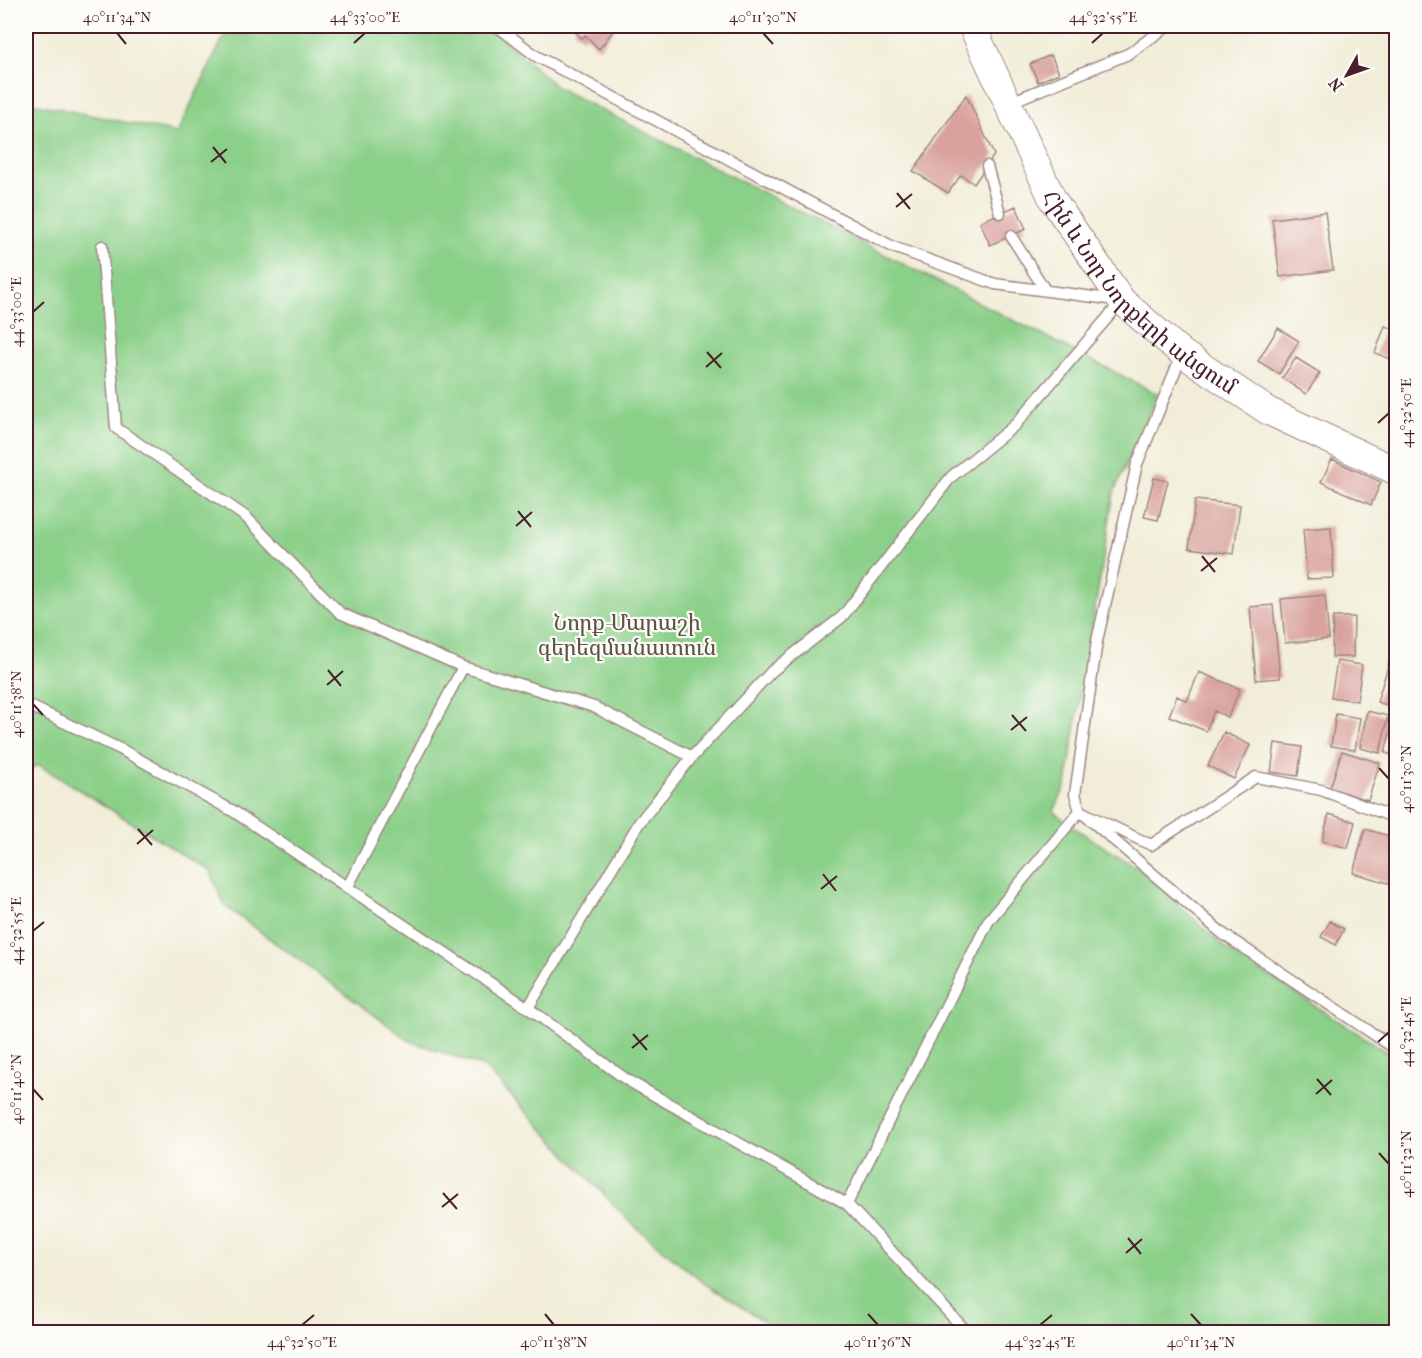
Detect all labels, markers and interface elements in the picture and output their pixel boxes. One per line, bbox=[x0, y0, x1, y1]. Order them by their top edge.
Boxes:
text: 40°11'34"N bbox=[83, 8, 152, 26]
text: 44°33'00"E bbox=[330, 8, 400, 26]
text: 40°11'30"N bbox=[729, 8, 798, 26]
text: 44°32'55"E bbox=[1069, 8, 1137, 26]
north arrow bbox=[1317, 45, 1377, 105]
text: N bbox=[1324, 73, 1347, 95]
street label: Հին և Նոր Նորքերի անցում bbox=[1037, 187, 1242, 401]
text: 44°33'00"E bbox=[7, 277, 25, 347]
text: 44°32'50"E bbox=[1397, 378, 1415, 448]
park label: Նորք-Մարաշի գերեզմանատուն bbox=[538, 610, 716, 661]
text: 40°11'38"N bbox=[7, 670, 25, 738]
text: 40°11'30"N bbox=[1397, 744, 1415, 813]
text: 44°32'55"E bbox=[7, 897, 25, 965]
text: 44°32'45"E bbox=[1397, 997, 1415, 1067]
text: 40°11'40"N bbox=[7, 1053, 25, 1124]
text: 40°11'32"N bbox=[1397, 1130, 1415, 1198]
text: 44°32'50"E bbox=[267, 1333, 337, 1351]
text: 40°11'38"N bbox=[520, 1333, 588, 1351]
text: 40°11'36"N bbox=[844, 1333, 913, 1351]
text: 44°32'45"E bbox=[1005, 1333, 1075, 1351]
text: 40°11'34"N bbox=[1167, 1333, 1236, 1351]

